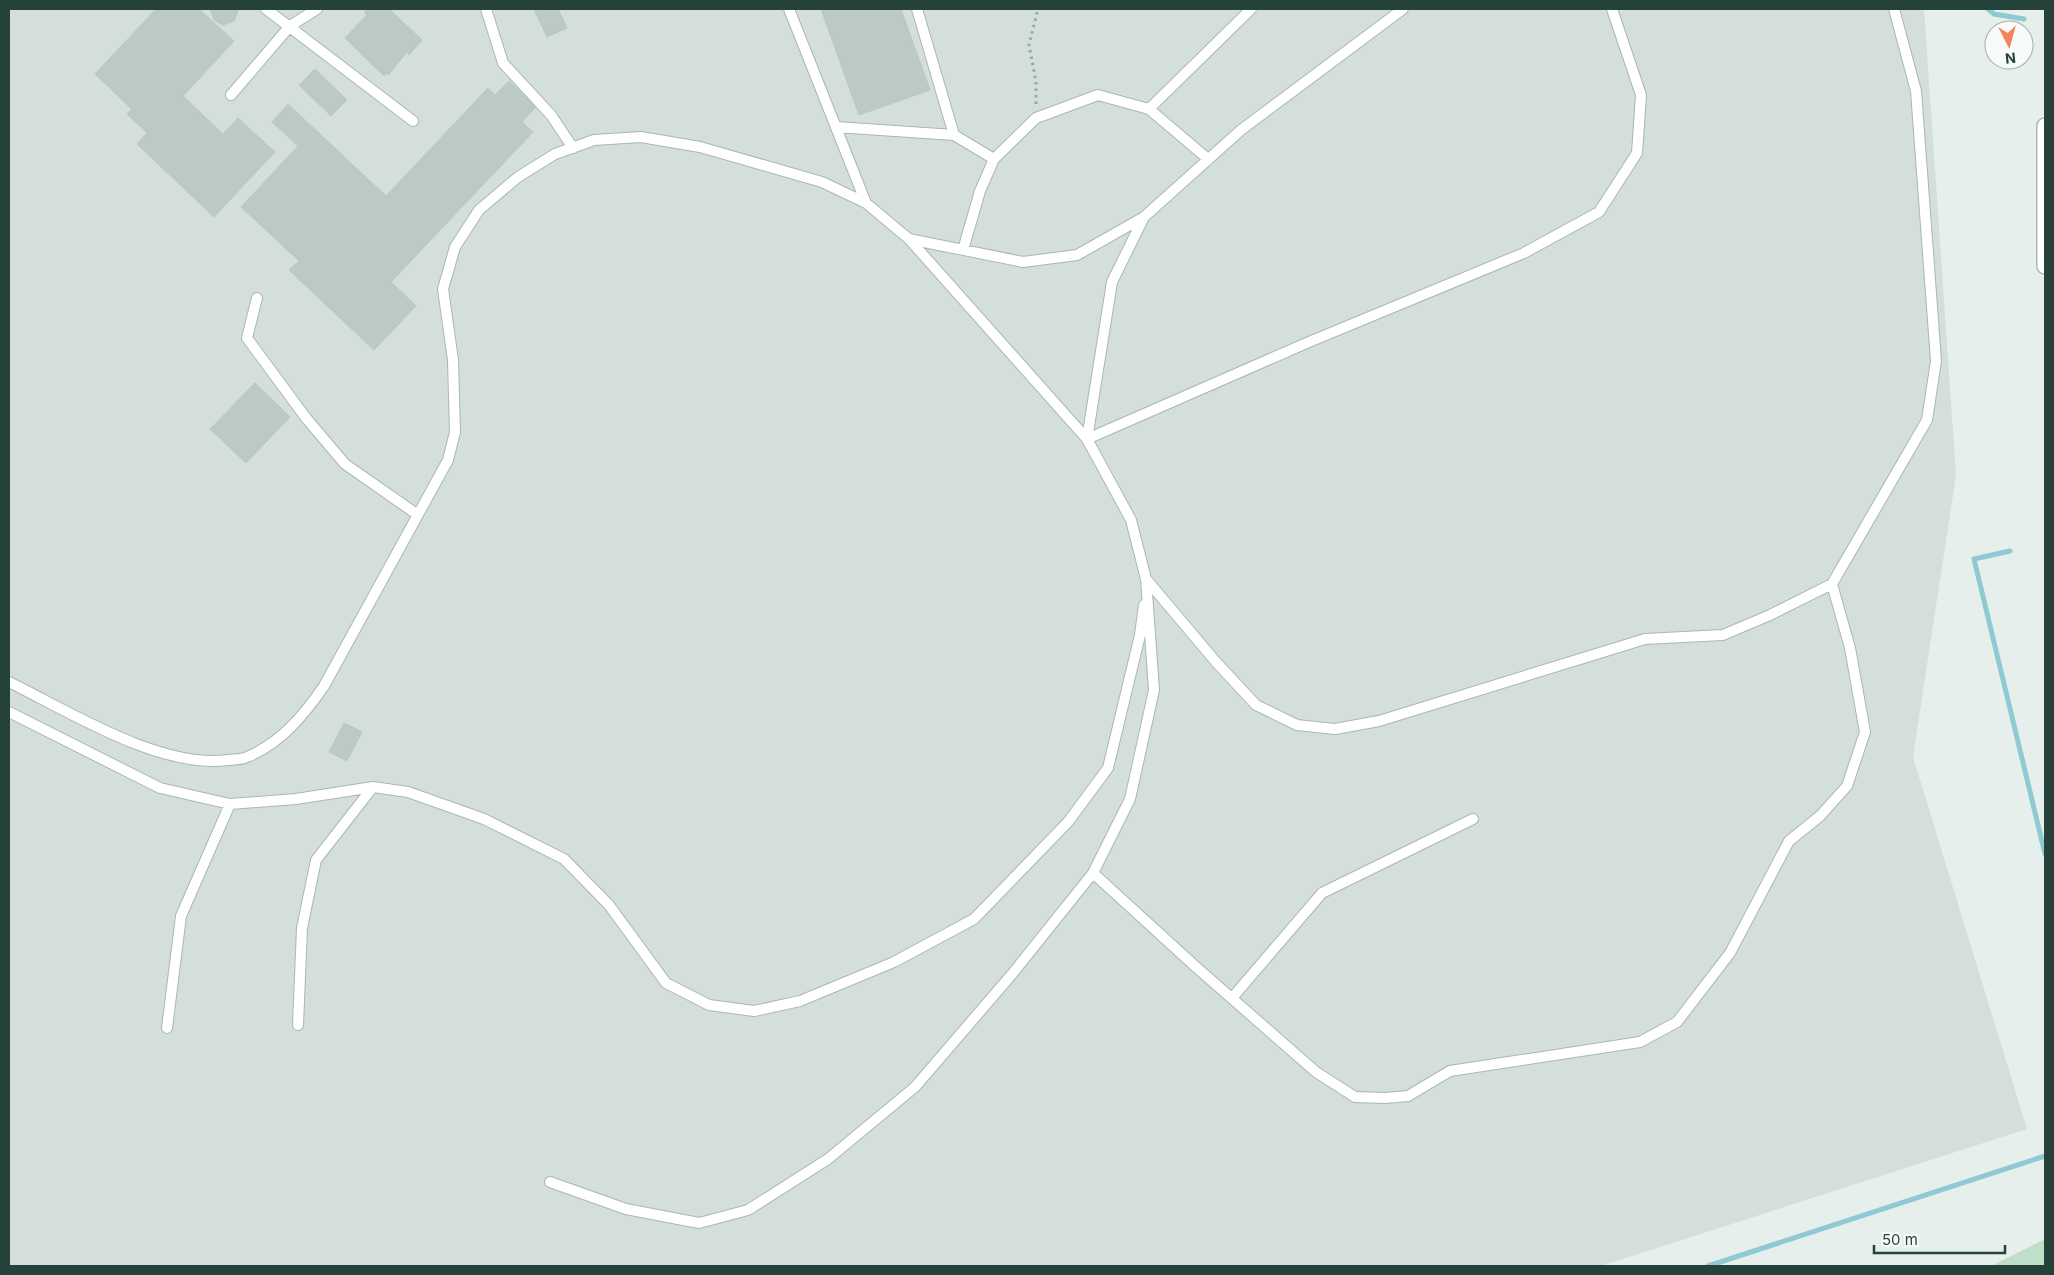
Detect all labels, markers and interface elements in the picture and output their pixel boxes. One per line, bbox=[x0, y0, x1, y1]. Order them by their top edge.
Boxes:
north arrow bbox=[1984, 20, 2034, 70]
text: N bbox=[2004, 49, 2017, 67]
scale bar bbox=[1874, 1222, 2005, 1254]
text: 50 m bbox=[1882, 1230, 1918, 1249]

